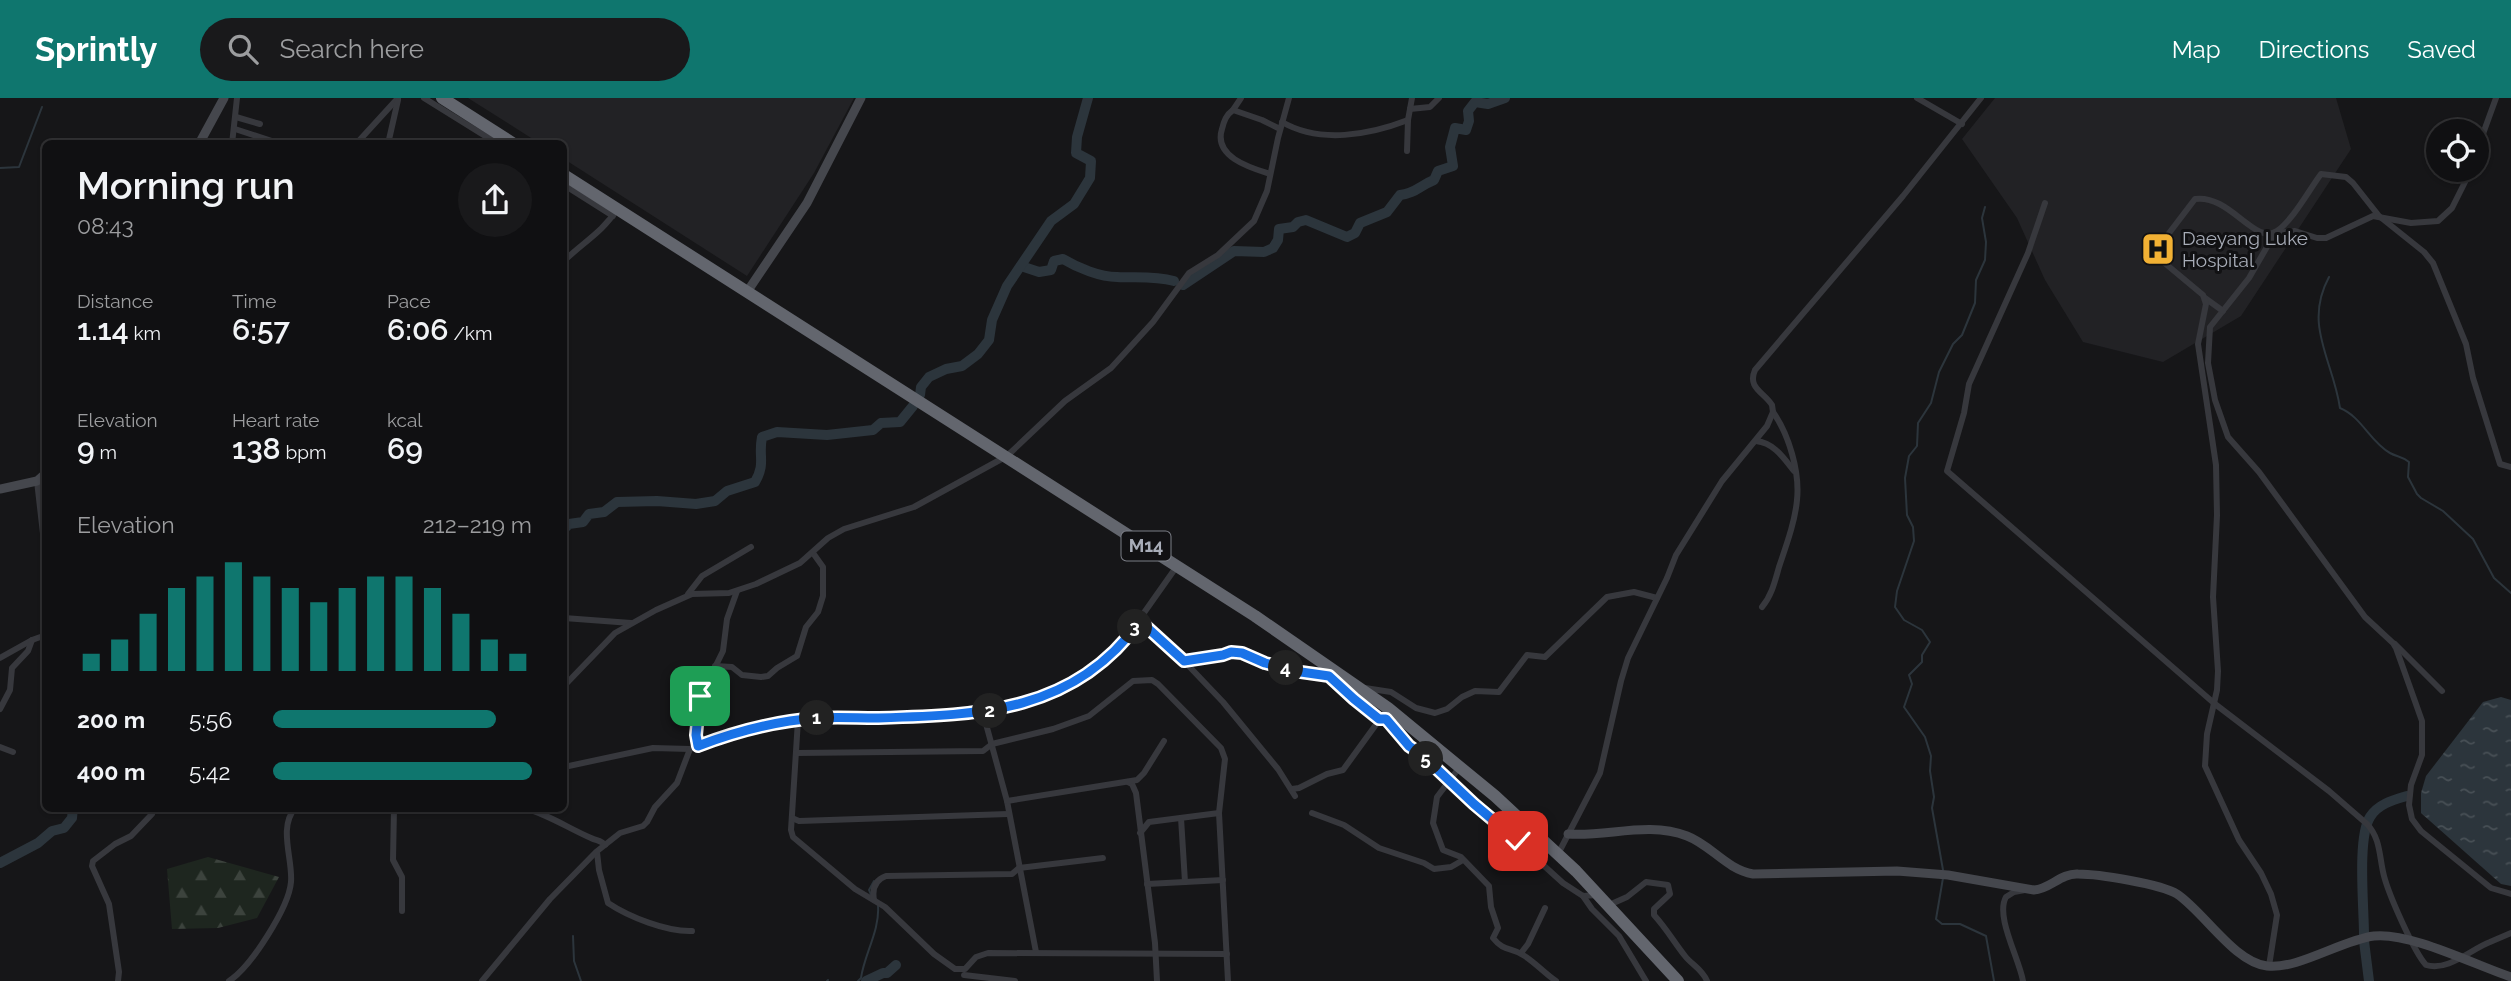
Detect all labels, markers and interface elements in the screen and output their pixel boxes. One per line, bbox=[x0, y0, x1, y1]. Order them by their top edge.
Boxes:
search box bbox=[200, 18, 690, 81]
text: Sprintly bbox=[35, 30, 158, 69]
icon: search bbox=[224, 30, 262, 68]
text: Search here bbox=[280, 34, 424, 64]
text: Map bbox=[2172, 35, 2221, 64]
text: Directions bbox=[2259, 35, 2369, 64]
text: Saved bbox=[2407, 35, 2476, 64]
map controls bbox=[2426, 119, 2489, 182]
button: locate bbox=[2426, 119, 2489, 182]
text: Morning run bbox=[77, 163, 295, 208]
button: share bbox=[458, 163, 532, 237]
text: 08:43 bbox=[77, 212, 134, 239]
place label: Daeyang Luke Hospital bbox=[2182, 227, 2308, 271]
hospital icon: Daeyang Luke Hospital bbox=[2139, 230, 2177, 268]
text: Distance bbox=[77, 290, 153, 312]
text: Time bbox=[232, 290, 276, 312]
text: Pace bbox=[387, 290, 431, 312]
text: 1.14 bbox=[77, 312, 129, 347]
text: 6:57 bbox=[232, 312, 290, 347]
text: 6:06 bbox=[387, 312, 449, 347]
text: km bbox=[129, 322, 161, 344]
text: /km bbox=[449, 322, 492, 344]
text: Elevation bbox=[77, 409, 158, 431]
text: Heart rate bbox=[232, 409, 320, 431]
text: kcal bbox=[387, 409, 423, 431]
text: 9 bbox=[77, 431, 95, 466]
text: 138 bbox=[232, 431, 281, 466]
text: 69 bbox=[387, 431, 423, 466]
text: m bbox=[95, 441, 117, 463]
text: bpm bbox=[281, 441, 326, 463]
text: Elevation bbox=[77, 511, 175, 538]
text: 212–219 m bbox=[423, 511, 532, 538]
road number: M14 bbox=[1122, 532, 1170, 560]
pin: 3 bbox=[1118, 610, 1152, 644]
text: 3 bbox=[1129, 615, 1140, 637]
pin: 4 bbox=[1268, 650, 1304, 686]
text: 4 bbox=[1280, 656, 1291, 678]
pin bbox=[670, 666, 730, 726]
icon: arrive bbox=[681, 677, 719, 715]
pin: 2 bbox=[972, 694, 1007, 728]
text: 2 bbox=[984, 699, 995, 721]
pin: 1 bbox=[800, 700, 834, 736]
text: 200 m bbox=[77, 706, 145, 733]
text: 5:56 bbox=[189, 706, 232, 733]
text: 1 bbox=[812, 706, 821, 728]
pin: 5 bbox=[1408, 742, 1444, 776]
text: 5 bbox=[1420, 747, 1431, 769]
text: 400 m bbox=[77, 758, 145, 785]
text: 5:42 bbox=[189, 758, 230, 785]
pin bbox=[1488, 811, 1548, 871]
icon: check bbox=[1499, 822, 1537, 860]

